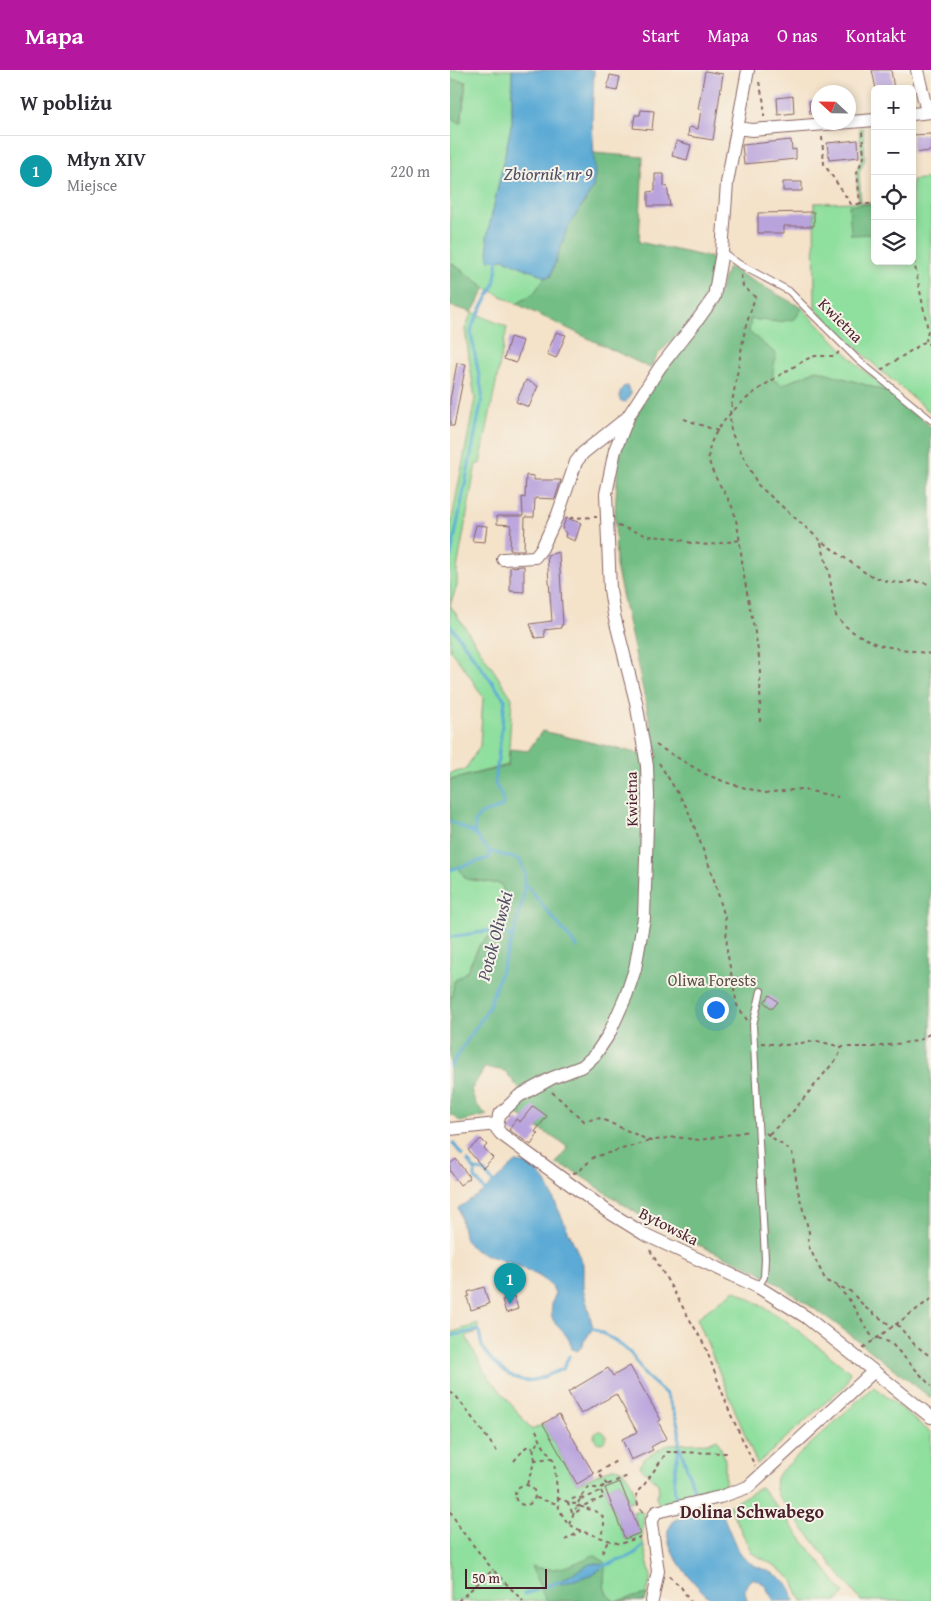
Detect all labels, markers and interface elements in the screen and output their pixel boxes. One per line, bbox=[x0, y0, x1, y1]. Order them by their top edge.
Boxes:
text: Mapa bbox=[25, 18, 84, 53]
text: Start bbox=[642, 22, 680, 49]
text: Mapa bbox=[708, 22, 749, 49]
text: O nas bbox=[777, 22, 818, 49]
text: Kontakt bbox=[846, 22, 906, 49]
north arrow bbox=[811, 85, 856, 130]
map controls bbox=[871, 85, 916, 265]
button: + bbox=[871, 85, 916, 130]
text: W pobliżu bbox=[20, 87, 112, 118]
button: − bbox=[871, 130, 916, 175]
text: Młyn XIV bbox=[67, 145, 146, 173]
text: 1 bbox=[32, 159, 40, 183]
text: 220 m bbox=[390, 159, 430, 183]
water label: Zbiornik nr 9 bbox=[503, 160, 593, 187]
text: Miejsce bbox=[67, 173, 117, 197]
button: locate bbox=[871, 175, 916, 220]
button: layers bbox=[871, 220, 916, 265]
street label: Kwietna bbox=[813, 292, 869, 348]
street label: Kwietna bbox=[619, 771, 643, 827]
water label: Potok Oliwski bbox=[469, 888, 520, 985]
park label: Oliwa Forests bbox=[668, 968, 756, 992]
your location bbox=[703, 997, 729, 1023]
street label: Bytowska bbox=[635, 1201, 703, 1251]
pin: 1 bbox=[494, 1263, 526, 1304]
district label: Dolina Schwabego bbox=[680, 1498, 824, 1525]
scale bar bbox=[465, 1566, 548, 1589]
text: 50 m bbox=[472, 1568, 500, 1588]

